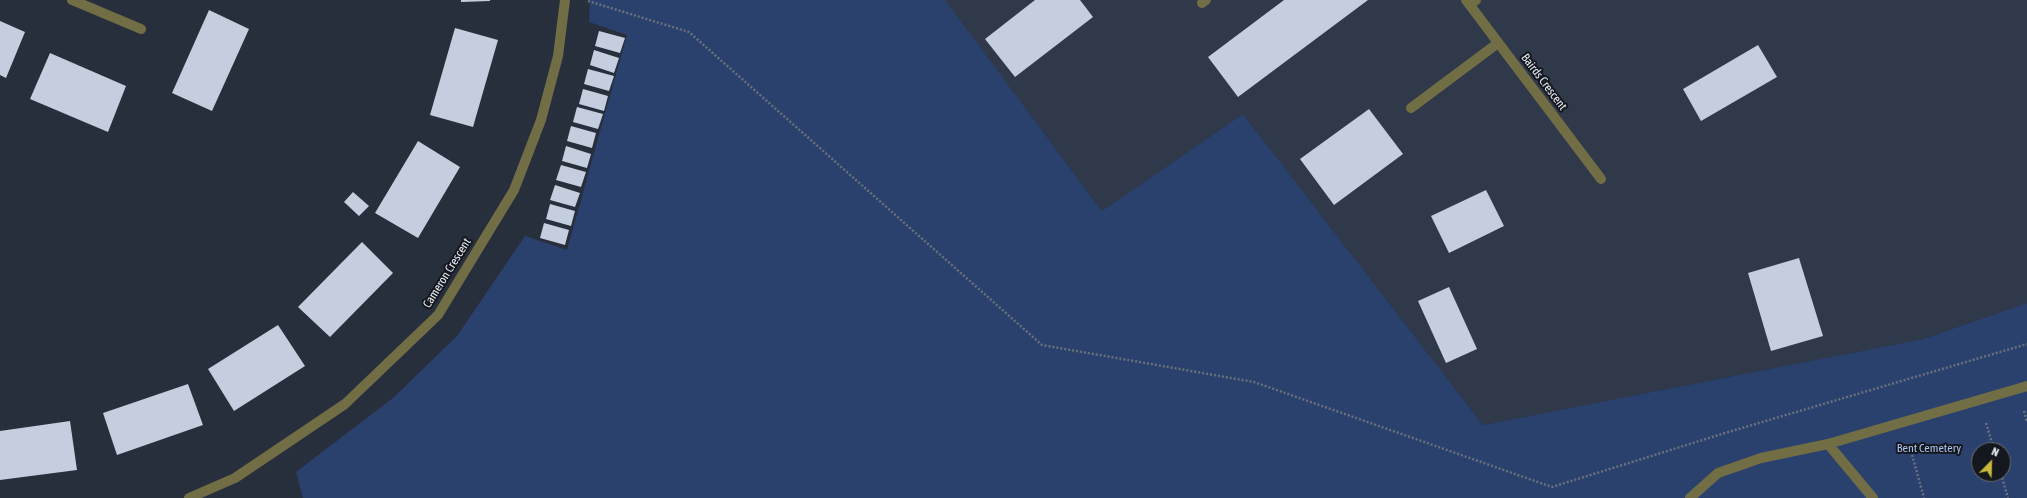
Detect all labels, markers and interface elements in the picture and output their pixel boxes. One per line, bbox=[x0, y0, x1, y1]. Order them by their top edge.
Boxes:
street label: Bairds Crescent bbox=[1518, 51, 1570, 113]
street label: Cameron Crescent bbox=[420, 235, 474, 311]
park label: Bent Cemetery bbox=[1897, 441, 1961, 455]
north arrow bbox=[1971, 442, 2011, 482]
text: N bbox=[1990, 445, 2001, 459]

